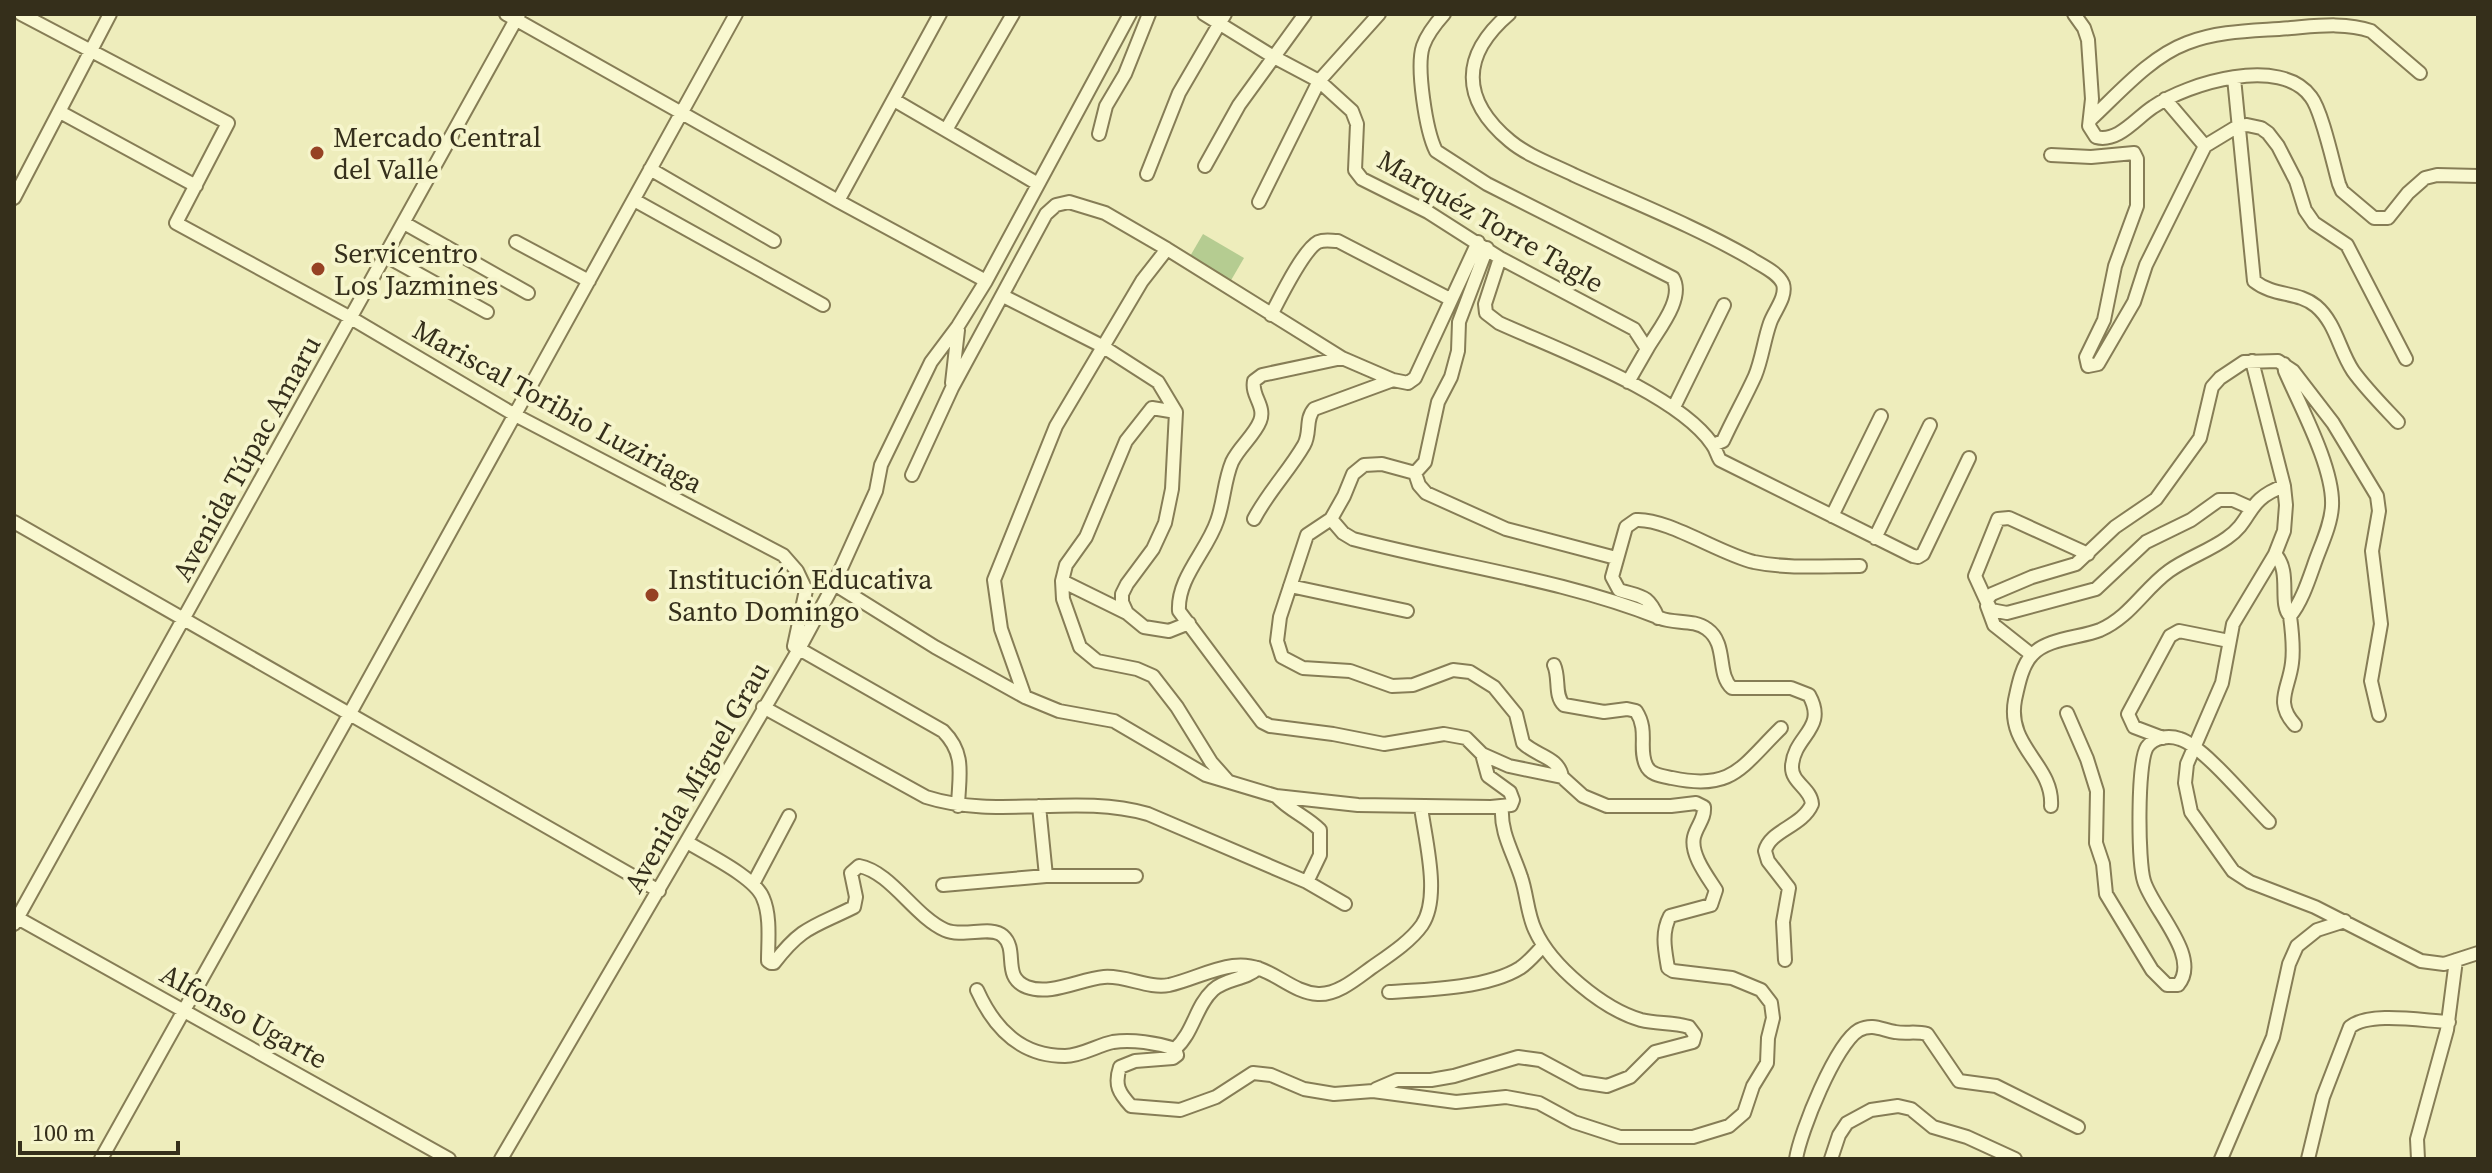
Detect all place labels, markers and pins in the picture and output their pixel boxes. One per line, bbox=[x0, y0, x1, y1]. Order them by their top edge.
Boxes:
place label: Mercado Central del Valle bbox=[333, 118, 541, 188]
marker: Mercado Central del Valle bbox=[308, 144, 326, 162]
place label: Servicentro Los Jazmines bbox=[334, 234, 498, 304]
marker: Servicentro Los Jazmines bbox=[309, 260, 327, 278]
place label: Institución Educativa Santo Domingo bbox=[668, 560, 933, 630]
marker: Institución Educativa Santo Domingo bbox=[643, 586, 661, 604]

